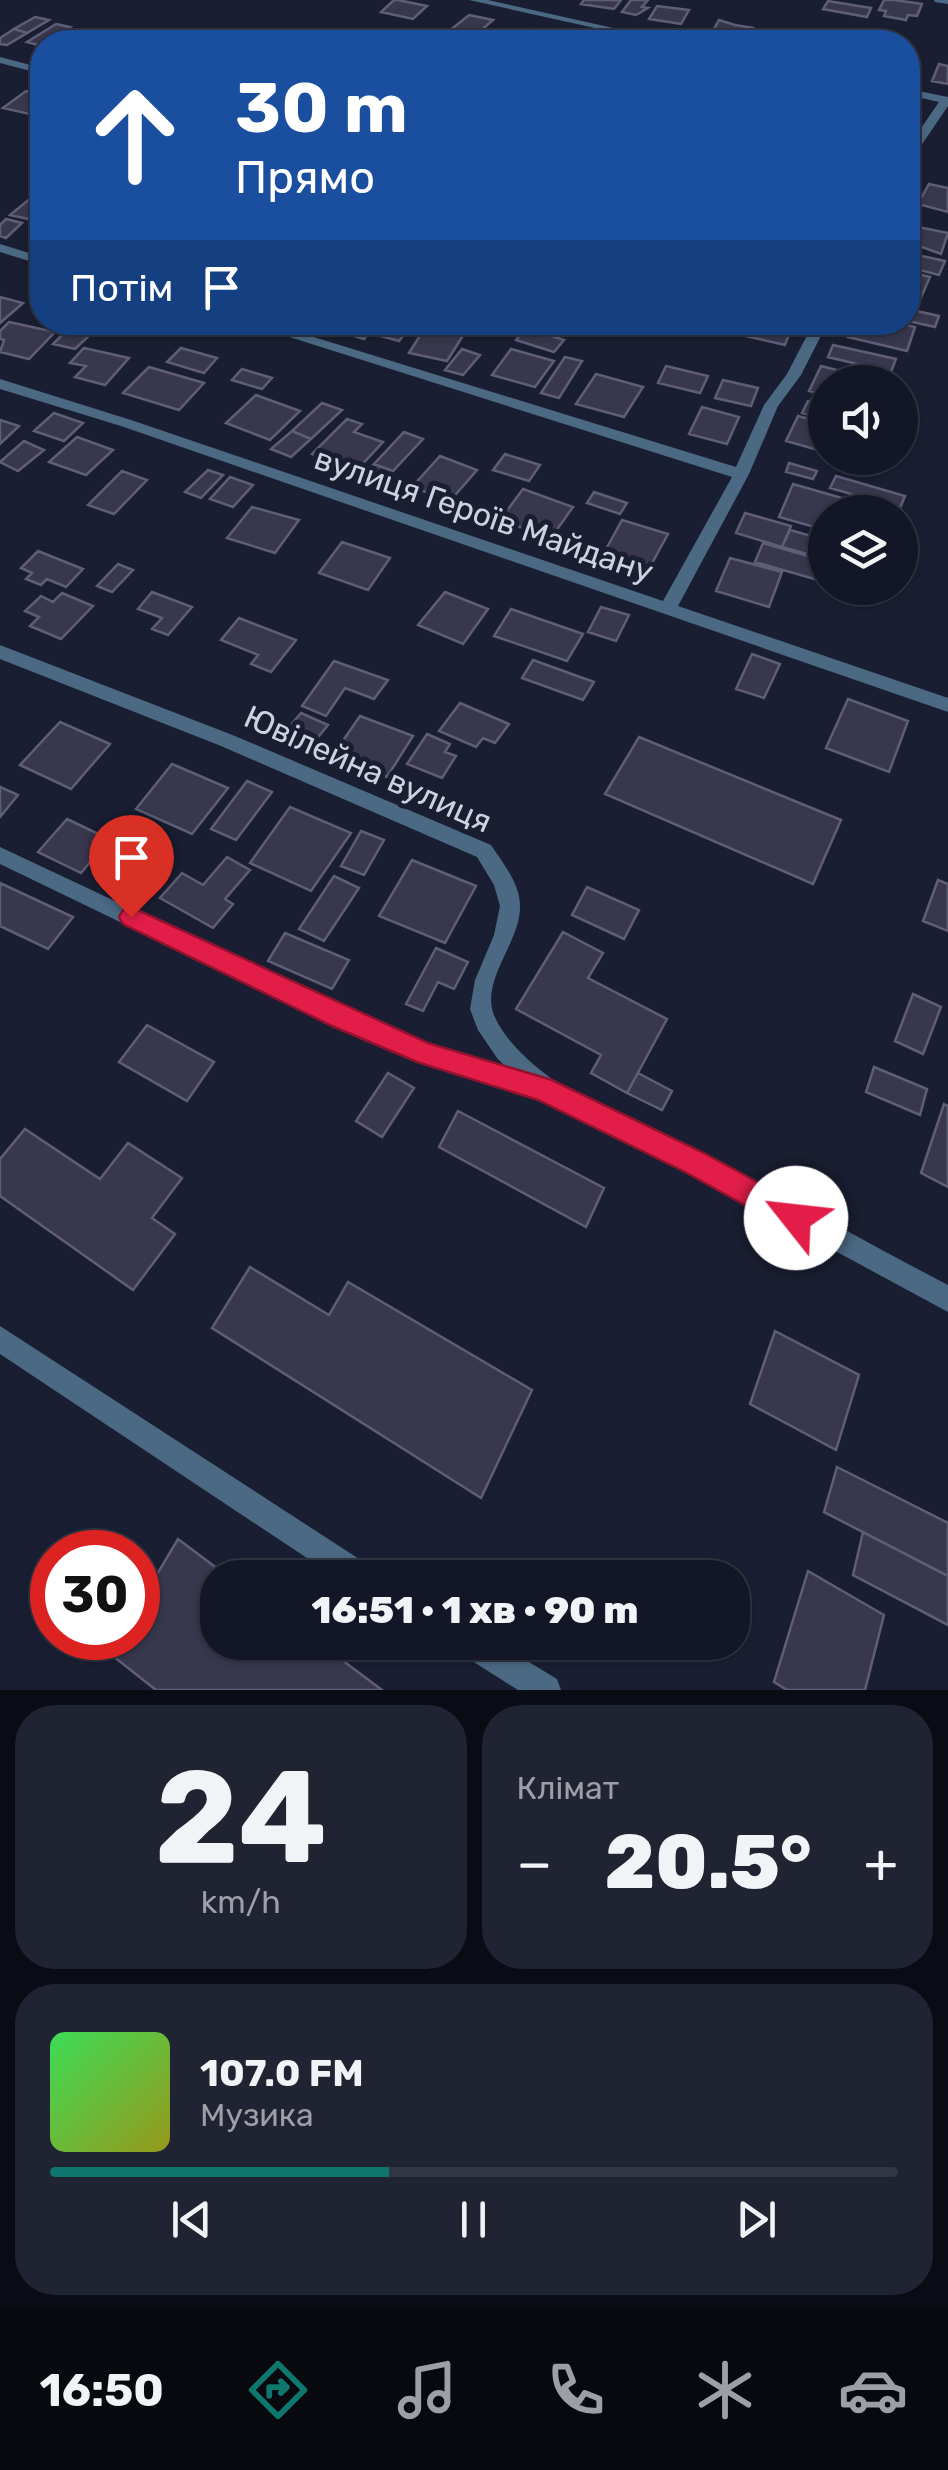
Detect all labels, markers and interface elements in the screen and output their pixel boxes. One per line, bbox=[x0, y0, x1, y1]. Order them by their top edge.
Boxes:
text: 30 m bbox=[235, 67, 408, 150]
icon: ahead bbox=[70, 70, 200, 200]
text: Прямо bbox=[235, 151, 375, 204]
icon: arrive bbox=[194, 260, 249, 315]
text: Потім bbox=[70, 265, 174, 311]
map controls bbox=[808, 365, 918, 605]
button: sound bbox=[808, 365, 918, 475]
street label: вулиця Героїв Майдану bbox=[310, 439, 658, 591]
button: layers bbox=[808, 495, 918, 605]
street label: Ювілейна вулиця bbox=[238, 697, 498, 841]
pin bbox=[89, 815, 174, 918]
icon: arrive bbox=[104, 830, 159, 885]
position arrow bbox=[744, 1166, 848, 1270]
speed limit sign: 30 bbox=[30, 1530, 160, 1660]
text: 16:51 · 1 хв · 90 m bbox=[311, 1587, 639, 1633]
text: 24 bbox=[154, 1740, 327, 1895]
text: Клімат bbox=[517, 1769, 619, 1807]
text: 20.5° bbox=[605, 1818, 811, 1907]
text: − bbox=[517, 1831, 552, 1896]
text: + bbox=[864, 1831, 898, 1896]
text: km/h bbox=[201, 1883, 281, 1921]
text: 107.0 FM bbox=[200, 2050, 364, 2096]
text: Музика bbox=[200, 2096, 314, 2134]
icon: previous bbox=[164, 2192, 219, 2247]
icon: pause bbox=[446, 2192, 501, 2247]
icon: next bbox=[729, 2192, 784, 2247]
icon: directions bbox=[243, 2355, 313, 2425]
icon: music bbox=[392, 2355, 462, 2425]
icon: phone bbox=[541, 2355, 611, 2425]
icon: climate bbox=[690, 2355, 760, 2425]
icon: car bbox=[838, 2355, 908, 2425]
text: 16:50 bbox=[39, 2364, 164, 2417]

